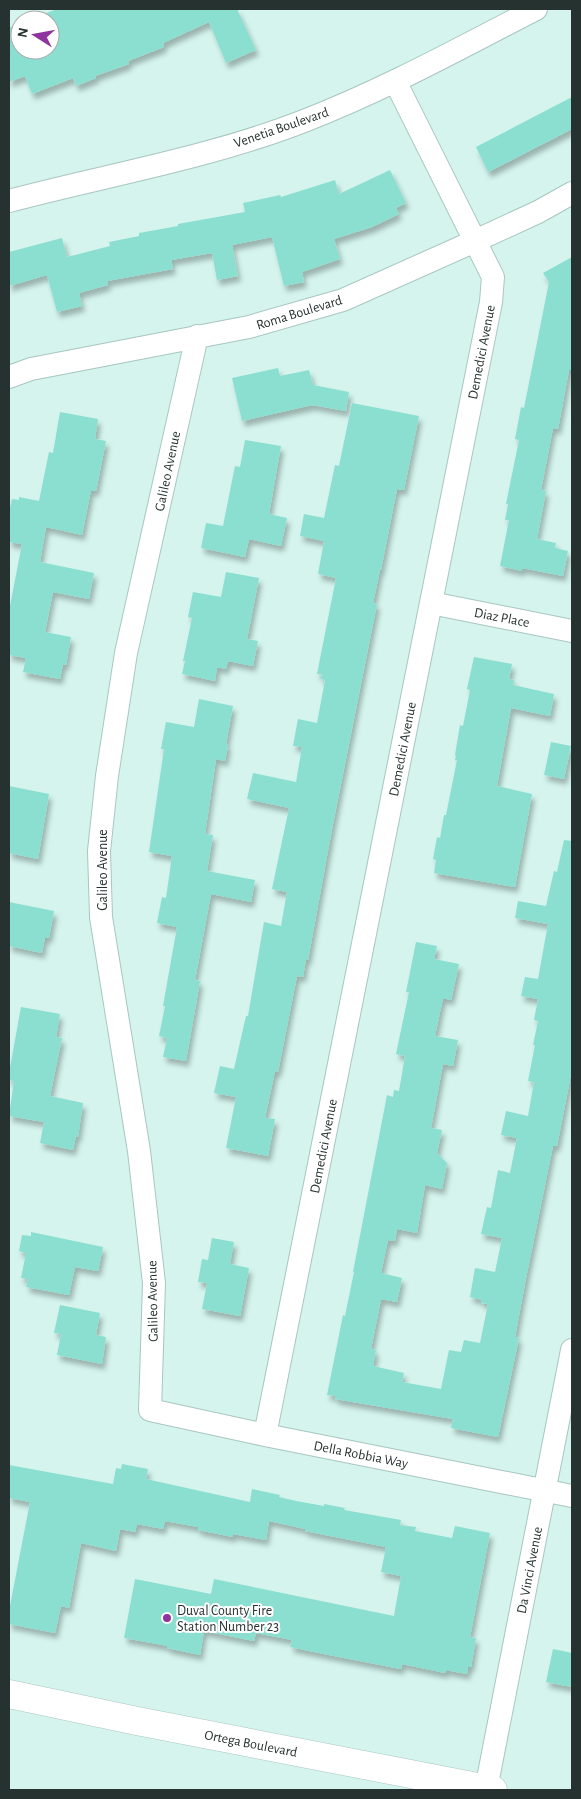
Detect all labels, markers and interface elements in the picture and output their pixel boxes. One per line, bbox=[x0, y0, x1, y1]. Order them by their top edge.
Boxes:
north arrow bbox=[10, 10, 60, 60]
text: N bbox=[15, 27, 31, 39]
street label: Venetia Boulevard bbox=[232, 105, 330, 151]
street label: Roma Boulevard bbox=[255, 293, 344, 333]
street label: Demedici Avenue bbox=[466, 304, 498, 400]
street label: Galileo Avenue bbox=[153, 430, 183, 513]
street label: Diaz Place bbox=[473, 606, 531, 630]
street label: Demedici Avenue bbox=[387, 701, 419, 797]
street label: Galileo Avenue bbox=[96, 829, 110, 911]
street label: Demedici Avenue bbox=[308, 1098, 340, 1194]
street label: Galileo Avenue bbox=[145, 1260, 161, 1342]
street label: Della Robbia Way bbox=[312, 1439, 409, 1471]
street label: Da Vinci Avenue bbox=[515, 1526, 545, 1615]
place label: Duval County Fire Station Number 23 bbox=[177, 1604, 279, 1634]
marker: Duval County Fire Station Number 23 bbox=[161, 1612, 173, 1624]
street label: Ortega Boulevard bbox=[203, 1728, 299, 1760]

